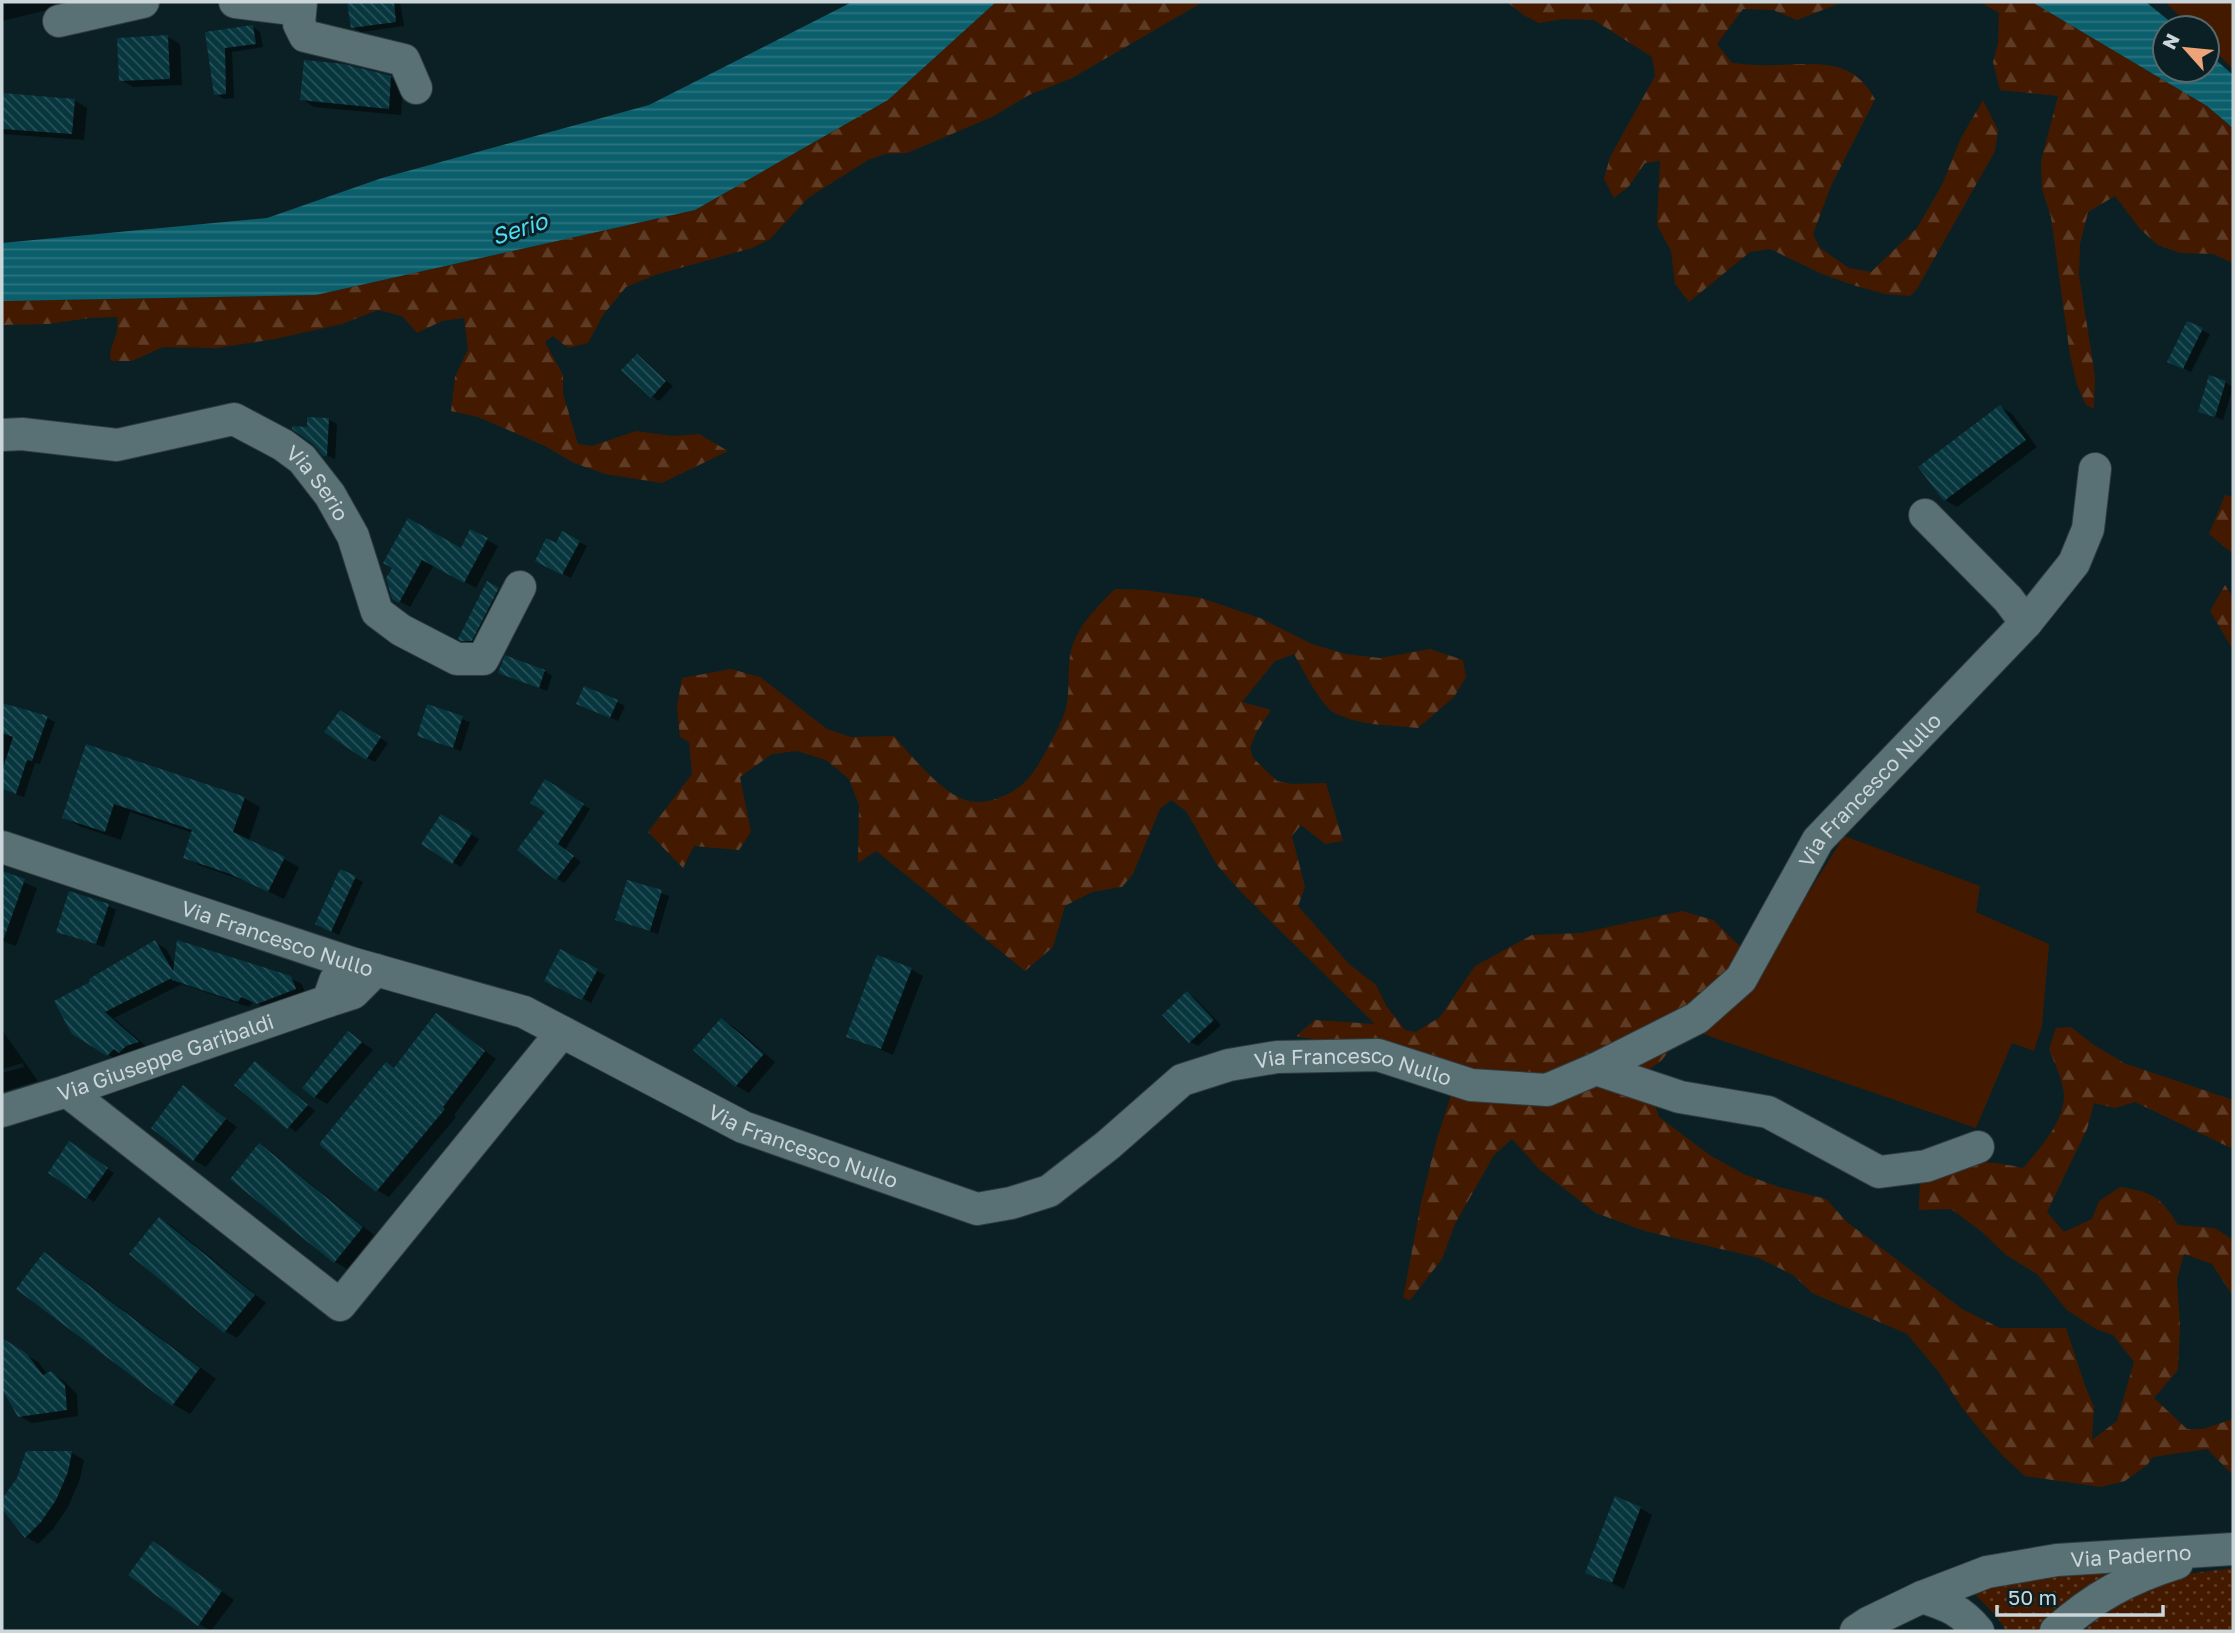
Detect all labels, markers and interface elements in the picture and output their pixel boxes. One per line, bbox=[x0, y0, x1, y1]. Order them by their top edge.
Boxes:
north arrow bbox=[2151, 14, 2221, 84]
text: N bbox=[2157, 29, 2184, 53]
water label: Serio bbox=[488, 206, 552, 250]
street label: Via Serio bbox=[281, 439, 355, 525]
street label: Via Francesco Nullo bbox=[1793, 707, 1946, 872]
street label: Via Francesco Nullo bbox=[178, 894, 376, 982]
street label: Via Giuseppe Garibaldi bbox=[54, 1008, 277, 1106]
street label: Via Francesco Nullo bbox=[1252, 1042, 1455, 1091]
street label: Via Francesco Nullo bbox=[704, 1098, 902, 1193]
street label: Via Paderno bbox=[2070, 1539, 2192, 1572]
scale bar bbox=[1997, 1574, 2163, 1618]
text: 50 m bbox=[2008, 1584, 2057, 1610]

